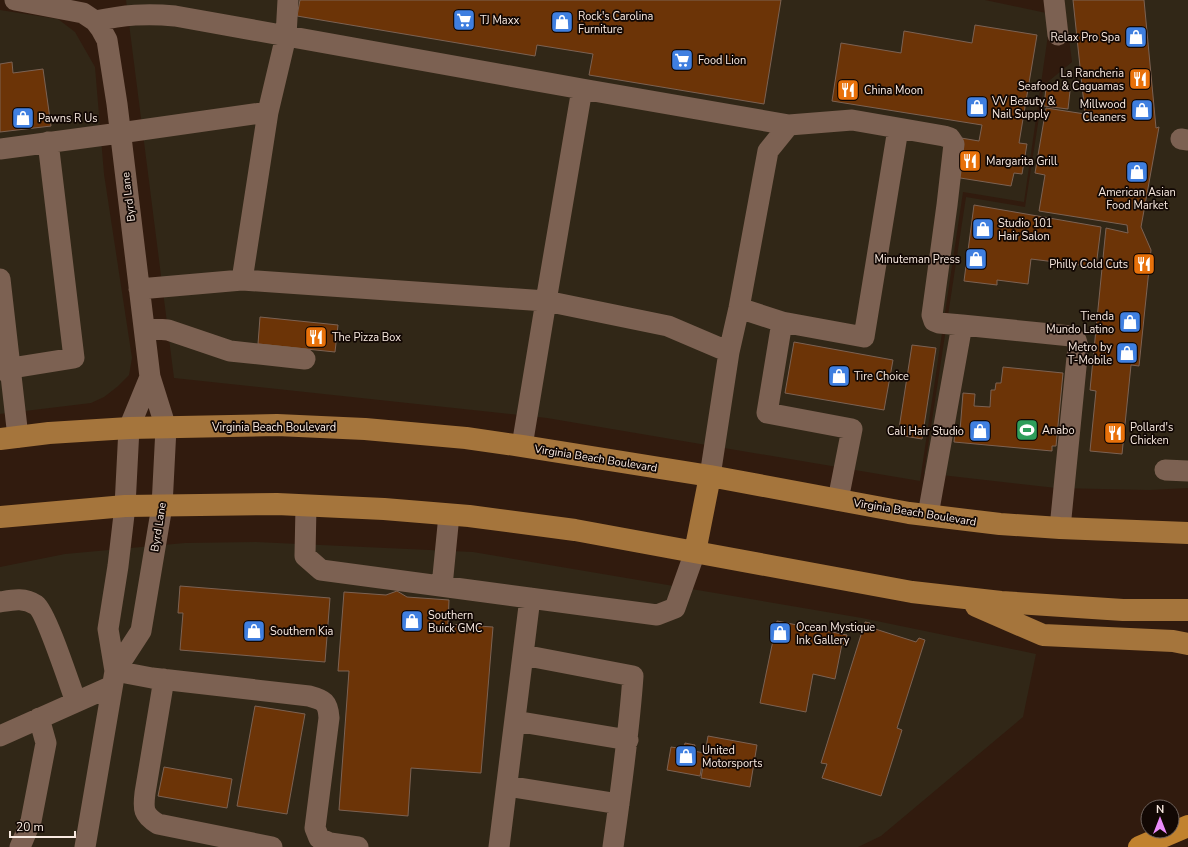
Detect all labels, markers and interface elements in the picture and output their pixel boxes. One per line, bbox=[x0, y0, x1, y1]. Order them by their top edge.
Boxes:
supermarket icon: TJ Maxx bbox=[451, 7, 477, 33]
shop icon: Rock's Carolina Furniture bbox=[549, 9, 575, 35]
place label: Rock's Carolina Furniture bbox=[578, 9, 654, 37]
place label: TJ Maxx bbox=[480, 13, 519, 28]
shop icon: Relax Pro Spa bbox=[1123, 24, 1149, 50]
place label: Relax Pro Spa bbox=[1051, 30, 1120, 45]
supermarket icon: Food Lion bbox=[669, 47, 695, 73]
place label: Food Lion bbox=[698, 53, 746, 68]
place label: La Rancheria Seafood & Caguamas bbox=[1018, 66, 1124, 94]
restaurant icon: La Rancheria Seafood & Caguamas bbox=[1127, 66, 1153, 92]
restaurant icon: China Moon bbox=[835, 77, 861, 103]
place label: China Moon bbox=[864, 83, 923, 98]
shop icon: VV Beauty & Nail Supply bbox=[964, 94, 990, 120]
place label: VV Beauty & Nail Supply bbox=[991, 94, 1056, 122]
place label: Millwood Cleaners bbox=[1080, 97, 1126, 125]
shop icon: Millwood Cleaners bbox=[1129, 97, 1155, 123]
shop icon: Pawns R Us bbox=[10, 105, 36, 131]
place label: Pawns R Us bbox=[38, 111, 98, 126]
restaurant icon: Margarita Grill bbox=[957, 148, 983, 174]
place label: Margarita Grill bbox=[986, 154, 1058, 169]
shop icon: American Asian Food Market bbox=[1124, 159, 1150, 185]
street label: Byrd Lane bbox=[118, 171, 139, 223]
place label: American Asian Food Market bbox=[1098, 185, 1176, 213]
shop icon: Studio 101 Hair Salon bbox=[970, 216, 996, 242]
place label: Studio 101 Hair Salon bbox=[998, 216, 1052, 244]
shop icon: Minuteman Press bbox=[963, 246, 989, 272]
restaurant icon: Philly Cold Cuts bbox=[1131, 251, 1157, 277]
place label: Minuteman Press bbox=[875, 252, 960, 267]
place label: Philly Cold Cuts bbox=[1049, 257, 1128, 272]
place label: Tienda Mundo Latino bbox=[1046, 309, 1114, 337]
shop icon: Tienda Mundo Latino bbox=[1117, 309, 1143, 335]
restaurant icon: The Pizza Box bbox=[303, 324, 329, 350]
place label: The Pizza Box bbox=[332, 330, 401, 345]
place label: Metro by T-Mobile bbox=[1068, 340, 1112, 368]
shop icon: Metro by T-Mobile bbox=[1114, 340, 1140, 366]
shop icon: Tire Choice bbox=[826, 363, 852, 389]
place label: Tire Choice bbox=[854, 369, 909, 384]
sports icon: Anabo bbox=[1014, 417, 1040, 443]
shop icon: Cali Hair Studio bbox=[967, 418, 993, 444]
street label: Virginia Beach Boulevard bbox=[211, 420, 336, 435]
restaurant icon: Pollard's Chicken bbox=[1102, 420, 1128, 446]
place label: Pollard's Chicken bbox=[1130, 420, 1173, 448]
place label: Anabo bbox=[1042, 423, 1075, 438]
place label: Cali Hair Studio bbox=[887, 424, 964, 439]
street label: Virginia Beach Boulevard bbox=[532, 441, 658, 476]
street label: Virginia Beach Boulevard bbox=[851, 495, 977, 530]
street label: Byrd Lane bbox=[147, 501, 170, 553]
shop icon: Southern Buick GMC bbox=[399, 608, 425, 634]
place label: Southern Buick GMC bbox=[428, 608, 482, 636]
shop icon: Southern Kia bbox=[241, 618, 267, 644]
shop icon: Ocean Mystique Ink Gallery bbox=[767, 620, 793, 646]
place label: Ocean Mystique Ink Gallery bbox=[796, 620, 875, 648]
place label: Southern Kia bbox=[270, 624, 333, 639]
shop icon: United Motorsports bbox=[673, 743, 699, 769]
place label: United Motorsports bbox=[702, 743, 762, 771]
north arrow bbox=[1140, 799, 1180, 839]
text: N bbox=[1156, 802, 1164, 817]
scale bar bbox=[10, 813, 75, 839]
text: 20 m bbox=[16, 819, 44, 835]

